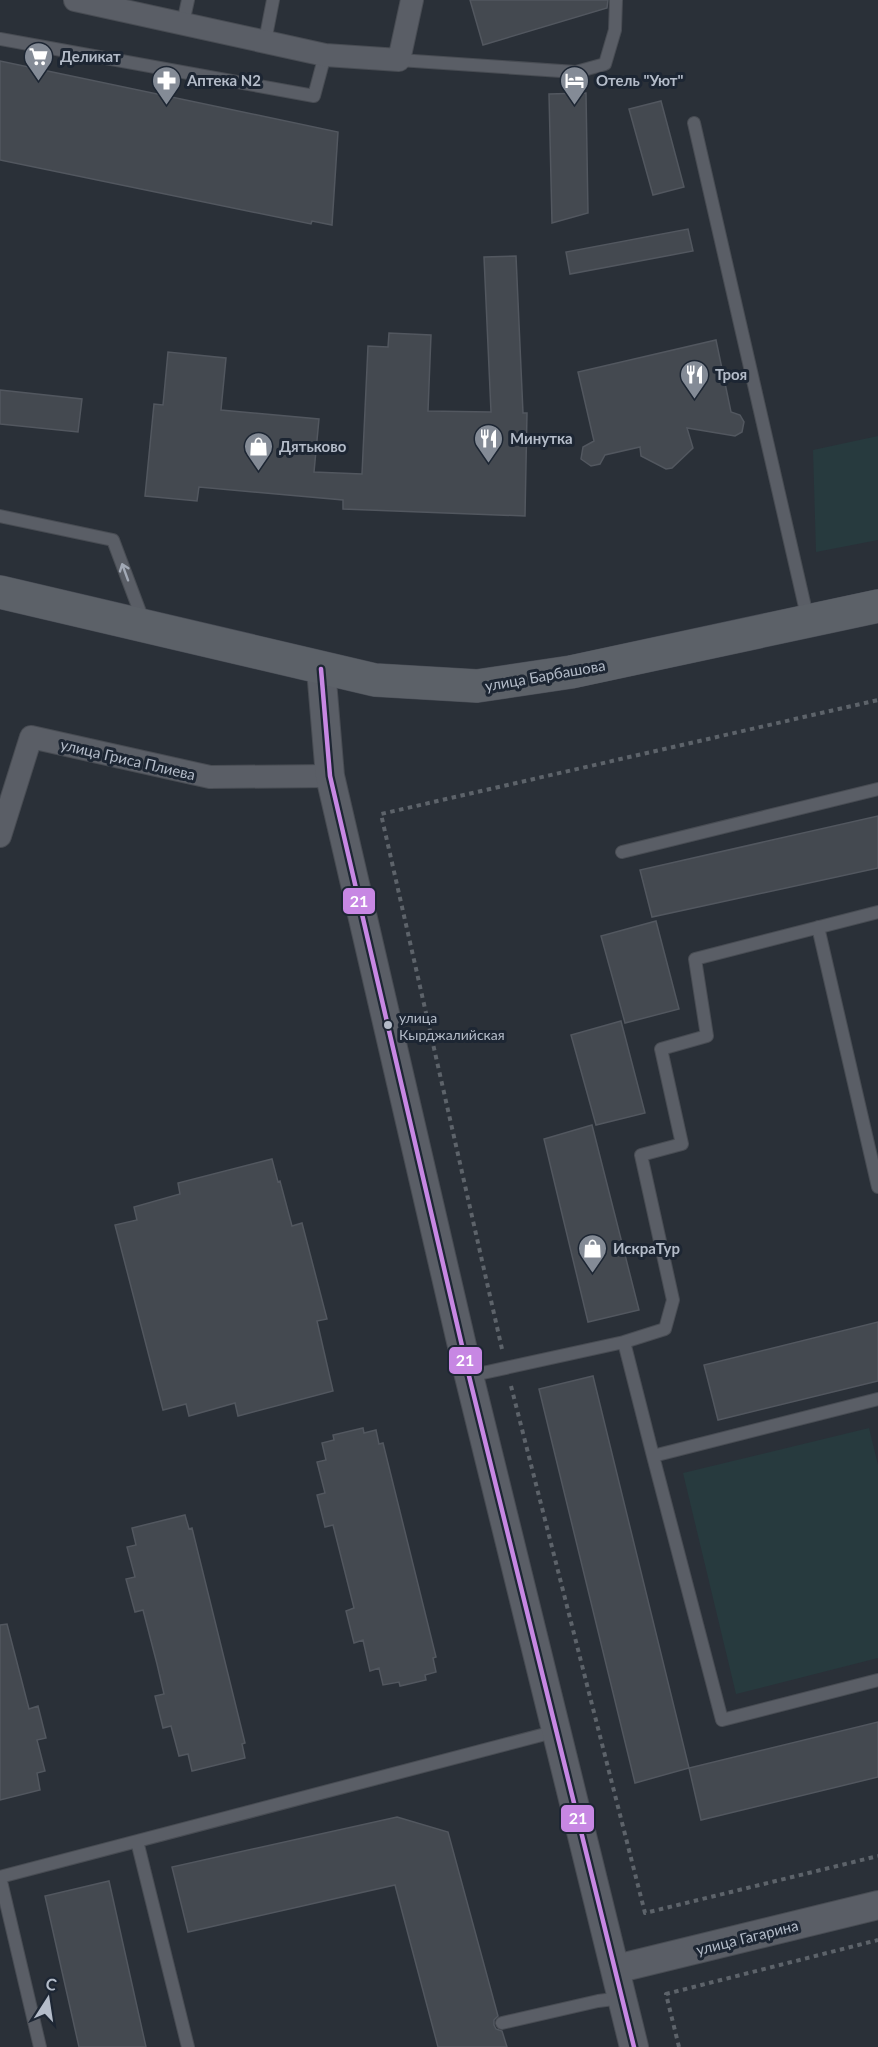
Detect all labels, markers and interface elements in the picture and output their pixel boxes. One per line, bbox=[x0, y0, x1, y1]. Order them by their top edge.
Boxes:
supermarket icon: Деликат bbox=[23, 40, 55, 82]
place label: Деликат bbox=[60, 47, 121, 65]
pharmacy icon: Аптека N2 bbox=[150, 64, 182, 106]
hotel icon: Отель "Уют" bbox=[559, 64, 591, 106]
place label: Аптека N2 bbox=[186, 71, 261, 89]
place label: Отель "Уют" bbox=[596, 71, 684, 89]
restaurant icon: Троя bbox=[678, 358, 710, 400]
place label: Троя bbox=[715, 365, 747, 383]
restaurant icon: Минутка bbox=[473, 422, 505, 464]
place label: Минутка bbox=[510, 429, 573, 447]
shop icon: Дятьково bbox=[242, 430, 274, 472]
place label: Дятьково bbox=[279, 437, 347, 455]
one-way arrow bbox=[118, 564, 129, 582]
street label: улица Барбашова bbox=[483, 656, 607, 694]
street label: улица Гриса Плиева bbox=[59, 735, 197, 783]
line badge: 21 bbox=[342, 887, 376, 915]
text: 21 bbox=[350, 891, 368, 910]
place label: улица Кырджалийская bbox=[399, 1009, 505, 1043]
marker: улица Кырджалийская bbox=[382, 1019, 394, 1031]
shop icon: ИскраТур bbox=[576, 1232, 608, 1274]
place label: ИскраТур bbox=[613, 1239, 680, 1257]
line badge: 21 bbox=[448, 1346, 483, 1375]
text: 21 bbox=[456, 1350, 474, 1369]
line badge: 21 bbox=[560, 1804, 595, 1833]
text: 21 bbox=[569, 1808, 587, 1827]
street label: улица Гагарина bbox=[694, 1916, 800, 1958]
north arrow bbox=[18, 1969, 78, 2029]
text: С bbox=[44, 1973, 59, 1994]

